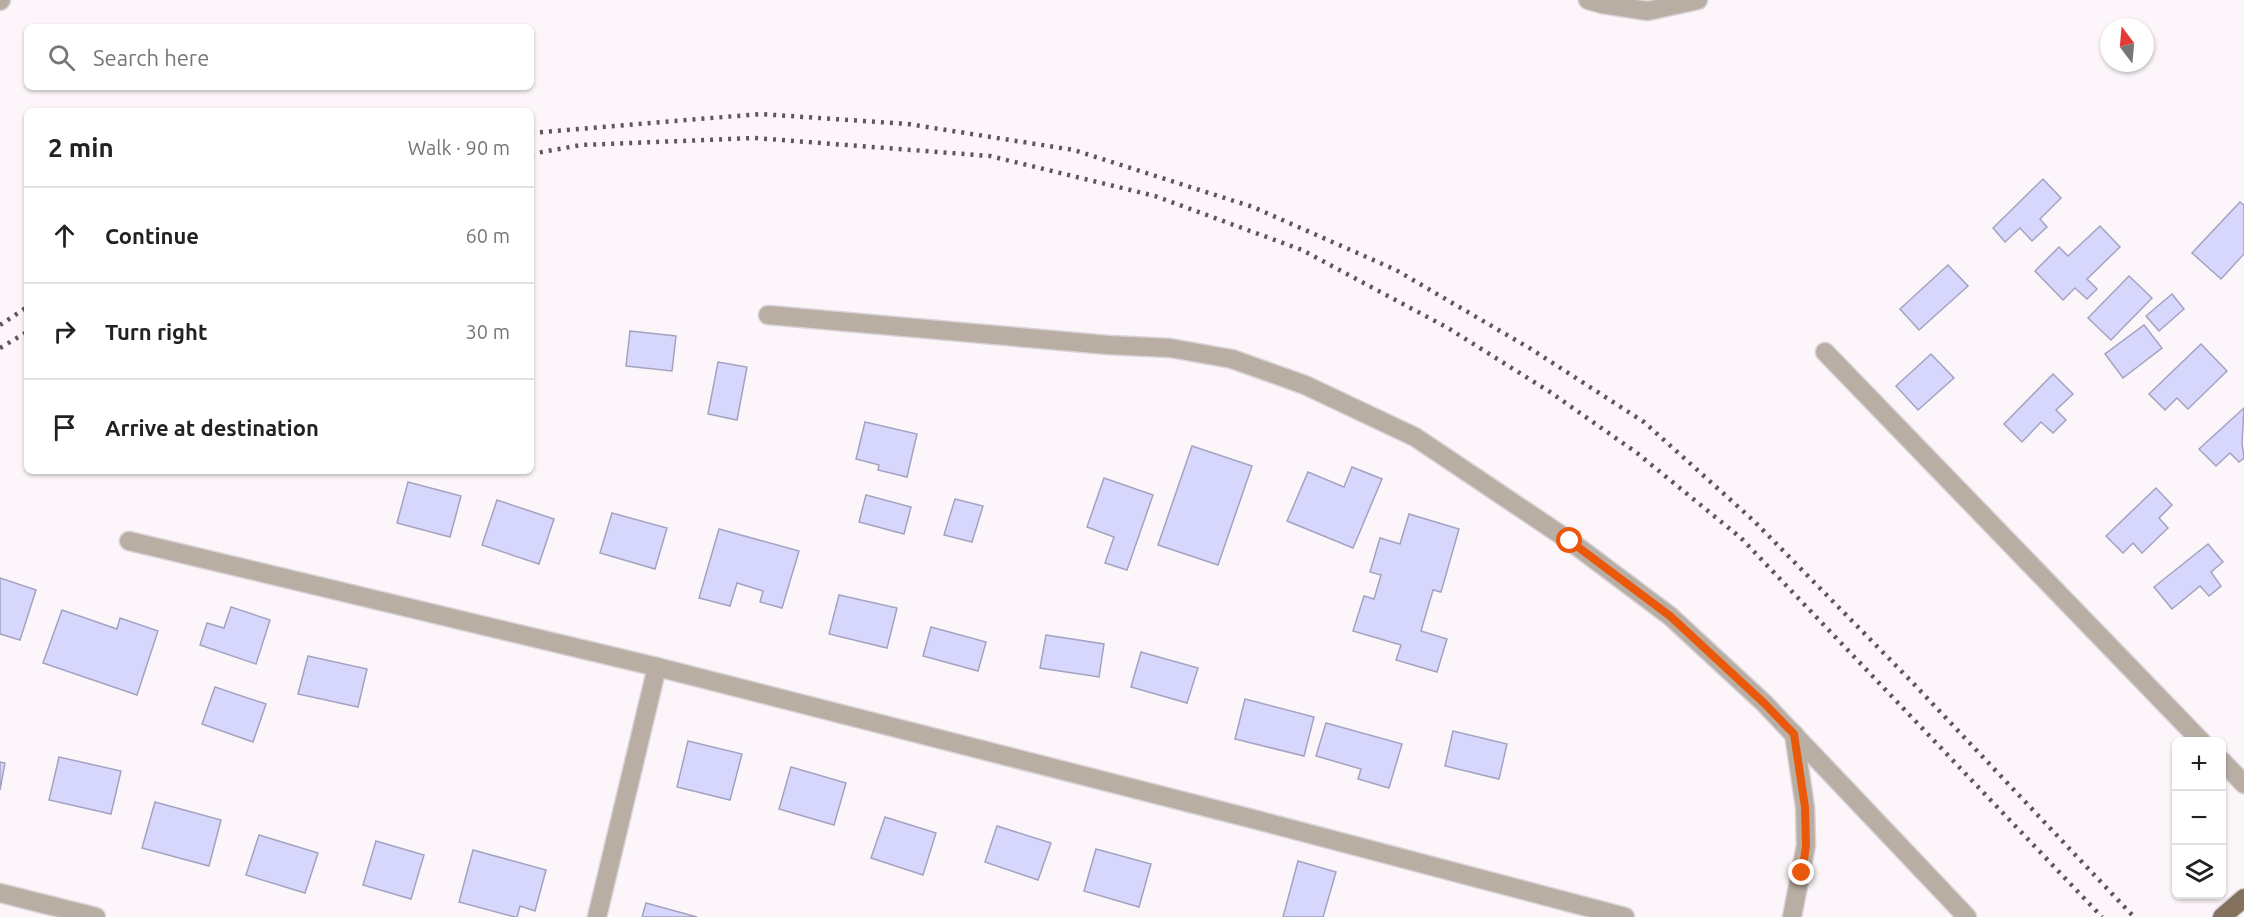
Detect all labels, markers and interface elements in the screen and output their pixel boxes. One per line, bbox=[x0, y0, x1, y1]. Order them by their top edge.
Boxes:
north arrow bbox=[2100, 18, 2154, 72]
search box bbox=[24, 24, 534, 90]
icon: search bbox=[45, 41, 78, 74]
text: Search here bbox=[93, 45, 209, 70]
text: 2 min bbox=[48, 133, 114, 162]
text: Walk · 90 m bbox=[408, 136, 510, 159]
icon: ahead bbox=[48, 219, 81, 252]
text: Continue bbox=[105, 223, 199, 248]
text: 60 m bbox=[466, 224, 510, 247]
icon: right bbox=[48, 315, 81, 348]
text: Turn right bbox=[105, 319, 207, 344]
text: 30 m bbox=[466, 320, 510, 343]
icon: arrive bbox=[48, 411, 81, 444]
text: Arrive at destination bbox=[105, 415, 319, 440]
route start bbox=[1556, 527, 1582, 553]
map controls bbox=[2172, 737, 2226, 899]
button: + bbox=[2172, 737, 2226, 791]
button: − bbox=[2172, 791, 2226, 845]
button: layers bbox=[2172, 845, 2226, 899]
route end bbox=[1788, 859, 1814, 885]

